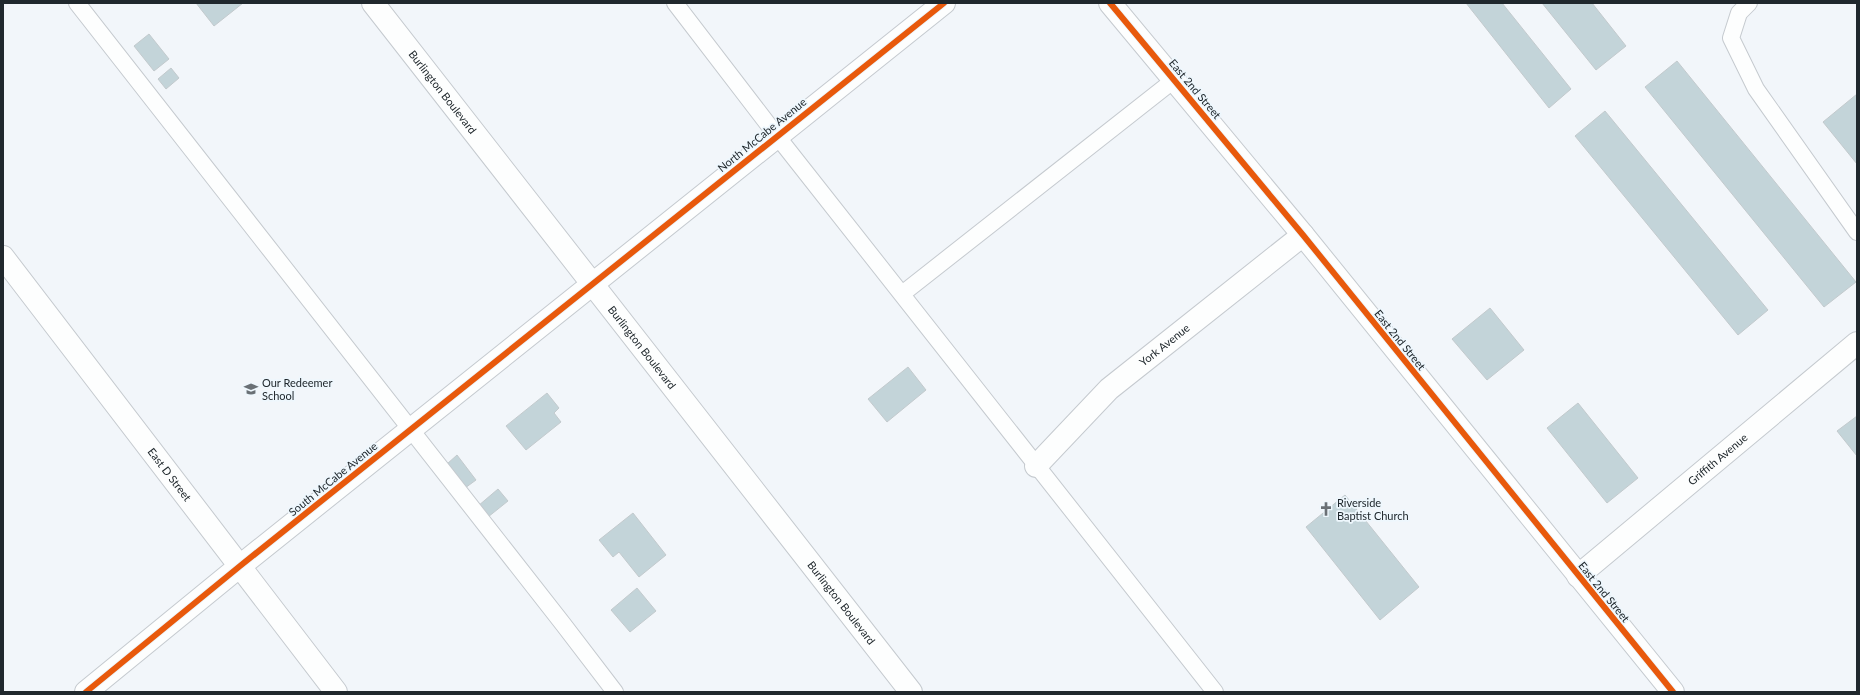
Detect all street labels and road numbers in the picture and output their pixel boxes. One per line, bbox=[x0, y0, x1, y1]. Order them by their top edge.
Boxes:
street label: Burlington Boulevard bbox=[406, 48, 479, 136]
street label: East 2nd Street bbox=[1167, 56, 1224, 121]
street label: North McCabe Avenue bbox=[715, 95, 809, 174]
street label: Burlington Boulevard bbox=[606, 303, 679, 391]
street label: East 2nd Street bbox=[1372, 307, 1429, 372]
street label: York Avenue bbox=[1137, 321, 1192, 368]
street label: Griffith Avenue bbox=[1685, 430, 1750, 487]
street label: South McCabe Avenue bbox=[286, 439, 380, 518]
street label: East D Street bbox=[145, 445, 194, 503]
street label: Burlington Boulevard bbox=[805, 558, 878, 647]
street label: East 2nd Street bbox=[1576, 559, 1633, 624]

